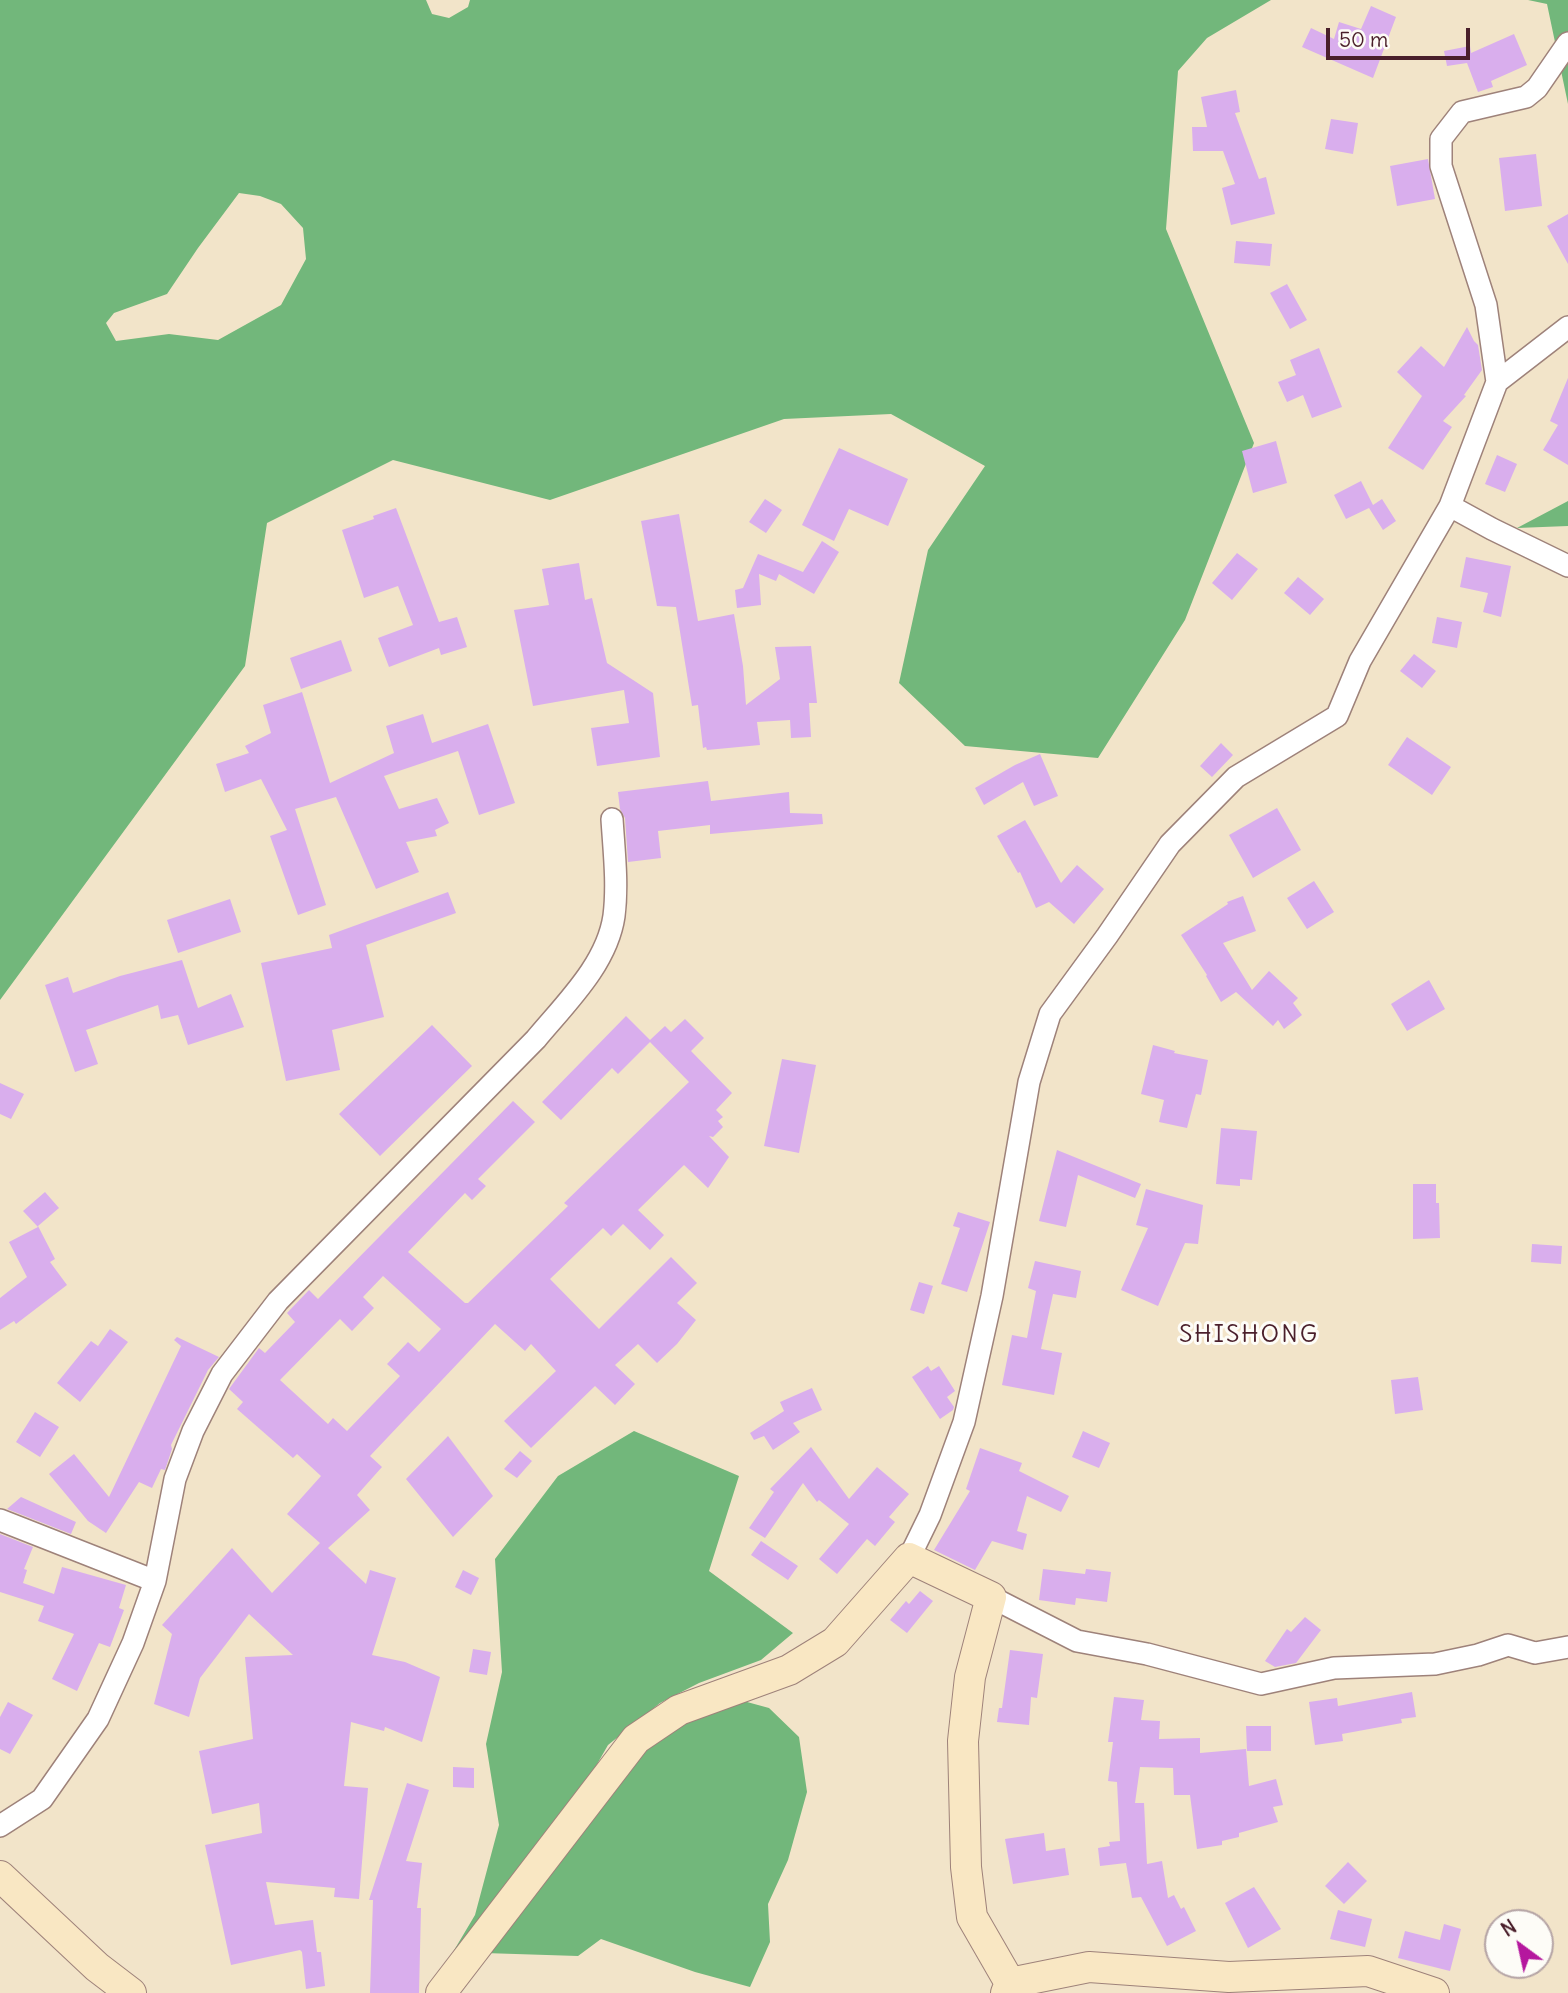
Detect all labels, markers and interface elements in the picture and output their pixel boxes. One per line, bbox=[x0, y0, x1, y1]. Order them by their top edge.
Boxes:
scale bar bbox=[1330, 14, 1474, 58]
text: 50 m bbox=[1339, 26, 1388, 53]
district label: SHISHONG bbox=[1180, 1321, 1318, 1349]
north arrow bbox=[1484, 1909, 1554, 1979]
text: N bbox=[1497, 1914, 1521, 1942]

